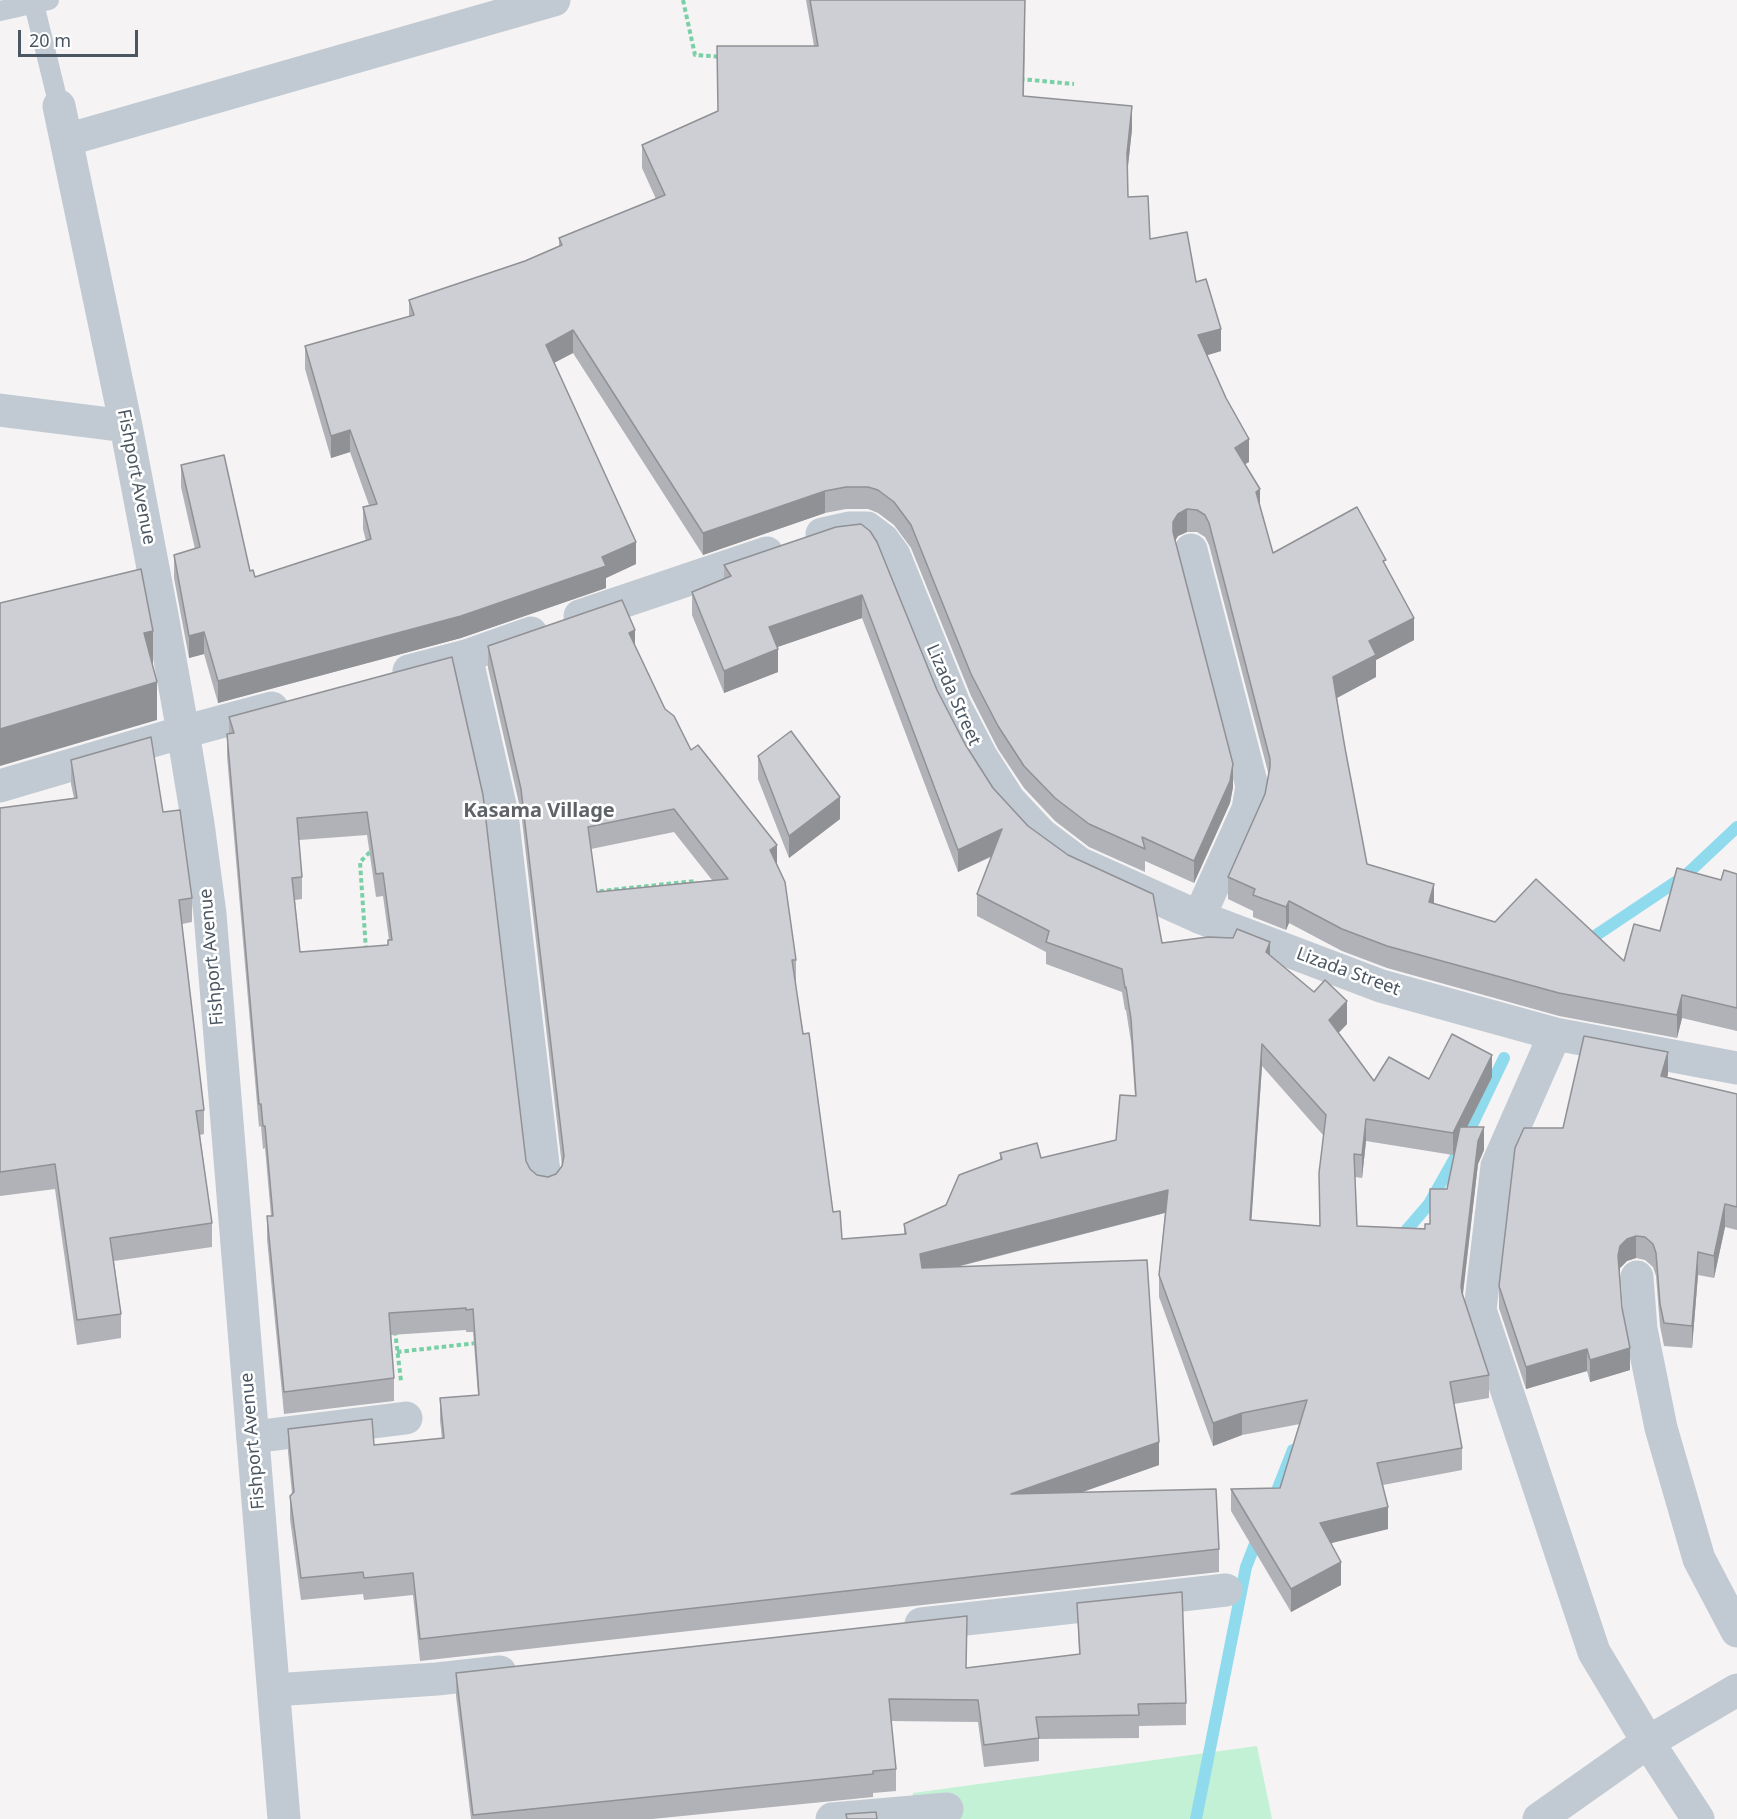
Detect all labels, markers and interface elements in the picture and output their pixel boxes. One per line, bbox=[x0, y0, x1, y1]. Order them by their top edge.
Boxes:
scale bar bbox=[21, 18, 141, 56]
text: 20 m bbox=[29, 28, 71, 52]
street label: Fishport Avenue bbox=[112, 407, 160, 547]
street label: Lizada Street bbox=[921, 641, 985, 749]
district label: Kasama Village bbox=[463, 799, 615, 823]
street label: Fishport Avenue bbox=[195, 888, 229, 1026]
street label: Lizada Street bbox=[1293, 943, 1403, 1001]
street label: Fishport Avenue bbox=[236, 1372, 270, 1510]

